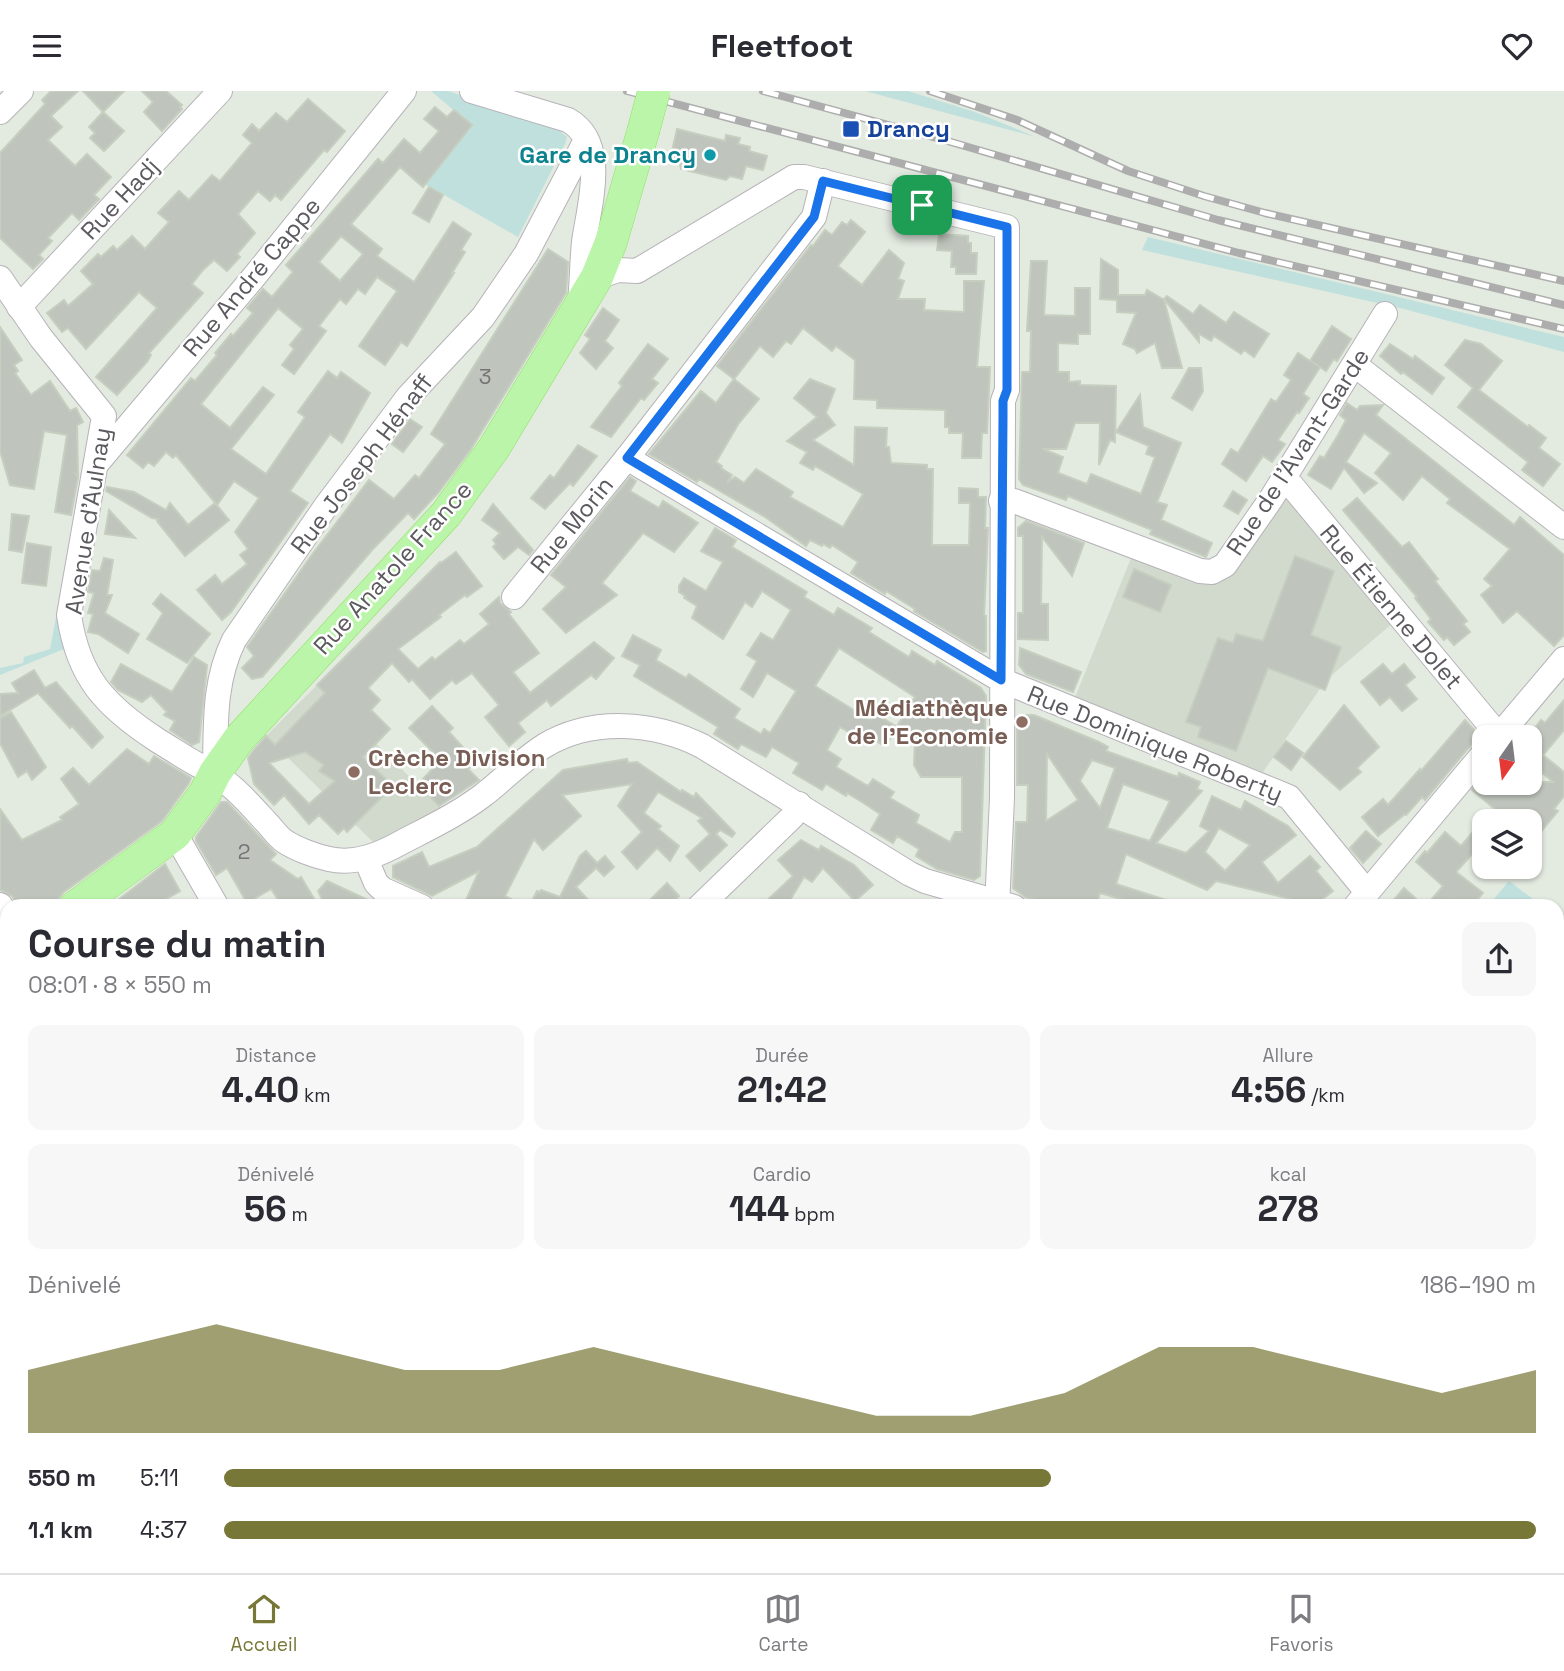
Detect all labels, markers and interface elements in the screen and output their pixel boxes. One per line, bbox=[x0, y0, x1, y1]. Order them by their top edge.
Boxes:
text: Fleetfoot bbox=[711, 26, 853, 66]
icon: menu bbox=[28, 27, 66, 65]
icon: heart bbox=[1498, 27, 1536, 65]
place label: Drancy bbox=[867, 113, 950, 144]
marker: Drancy bbox=[841, 119, 861, 139]
place label: Gare de Drancy bbox=[519, 139, 696, 170]
marker: Gare de Drancy bbox=[702, 147, 718, 163]
street label: Rue Hadj bbox=[74, 151, 165, 246]
pin bbox=[892, 175, 952, 235]
icon: arrive bbox=[903, 186, 941, 224]
street label: Rue André Cappe bbox=[176, 191, 327, 363]
street label: Rue de l'Avant-Garde bbox=[1219, 342, 1376, 561]
house number: 3 bbox=[479, 363, 491, 390]
street label: Rue Joseph Hénaff bbox=[284, 367, 440, 560]
street label: Avenue d'Aulnay bbox=[57, 425, 118, 617]
street label: Rue Morin bbox=[523, 470, 620, 579]
street label: Rue Anatole France bbox=[306, 474, 479, 661]
street label: Rue Étienne Dolet bbox=[1313, 518, 1469, 696]
street label: Rue Dominique Roberty bbox=[1023, 678, 1288, 809]
place label: Médiathèque de l'Economie bbox=[847, 692, 1008, 751]
marker: Médiathèque de l'Economie bbox=[1014, 714, 1030, 730]
north arrow bbox=[1472, 725, 1542, 795]
map controls bbox=[1472, 725, 1542, 879]
place label: Crèche Division Leclerc bbox=[368, 742, 546, 801]
marker: Crèche Division Leclerc bbox=[346, 764, 362, 780]
button: layers bbox=[1472, 809, 1542, 879]
house number: 2 bbox=[238, 838, 250, 865]
text: Course du matin bbox=[28, 920, 326, 968]
button: share bbox=[1462, 922, 1536, 996]
text: 08:01 · 8 × 550 m bbox=[28, 970, 212, 1000]
text: Distance bbox=[236, 1043, 316, 1068]
text: Durée bbox=[755, 1043, 809, 1068]
text: Allure bbox=[1263, 1043, 1313, 1068]
text: 4.40 bbox=[221, 1068, 299, 1112]
text: 21:42 bbox=[737, 1068, 827, 1112]
text: 4:56 bbox=[1231, 1068, 1306, 1112]
text: km bbox=[299, 1083, 331, 1108]
text: /km bbox=[1306, 1083, 1345, 1108]
text: Dénivelé bbox=[237, 1162, 315, 1187]
text: Cardio bbox=[753, 1162, 811, 1187]
text: kcal bbox=[1270, 1162, 1306, 1187]
text: 56 bbox=[244, 1187, 287, 1231]
text: 144 bbox=[729, 1187, 789, 1231]
text: 278 bbox=[1258, 1187, 1318, 1231]
text: m bbox=[287, 1202, 308, 1227]
text: bpm bbox=[789, 1202, 835, 1227]
text: Dénivelé bbox=[28, 1270, 121, 1300]
text: 186–190 m bbox=[1420, 1270, 1536, 1300]
text: 550 m bbox=[28, 1463, 96, 1493]
text: 5:11 bbox=[140, 1463, 179, 1493]
text: 1.1 km bbox=[28, 1515, 93, 1545]
text: 4:37 bbox=[140, 1515, 187, 1545]
tab: Accueil bbox=[231, 1590, 297, 1657]
tab: Carte bbox=[758, 1590, 808, 1657]
tab: Favoris bbox=[1269, 1590, 1333, 1657]

